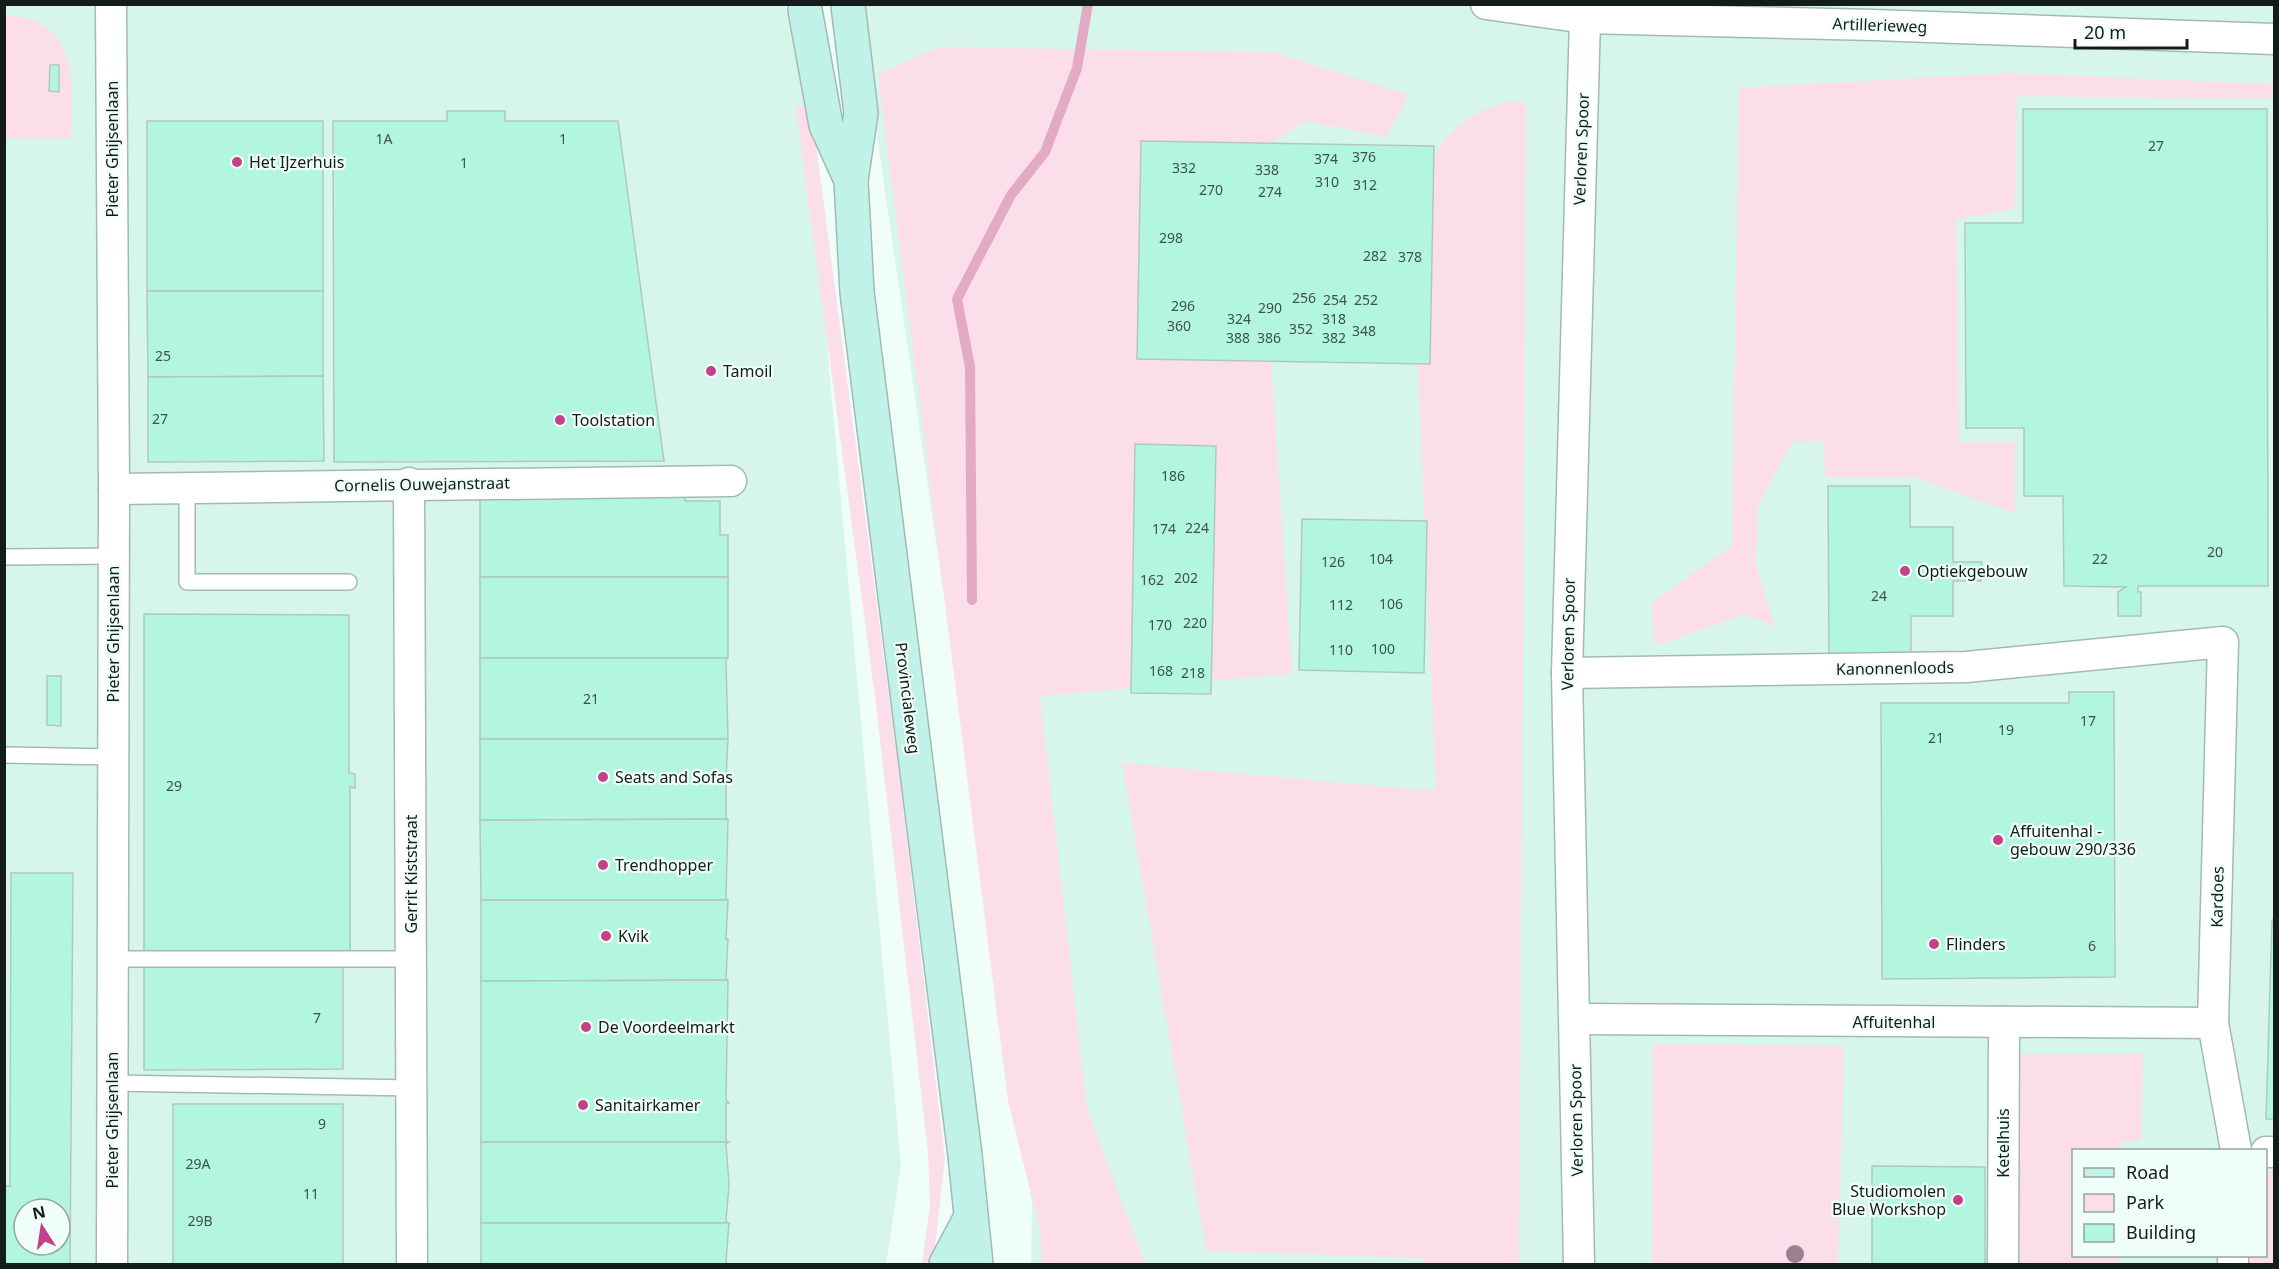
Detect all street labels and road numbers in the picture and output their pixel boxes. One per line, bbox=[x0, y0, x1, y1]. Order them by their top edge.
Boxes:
street label: Artillerieweg bbox=[1832, 12, 1928, 38]
street label: Pieter Ghijsenlaan bbox=[101, 81, 123, 217]
street label: Verloren Spoor bbox=[1568, 92, 1594, 206]
street label: Cornelis Ouwejanstraat bbox=[334, 471, 510, 497]
street label: Pieter Ghijsenlaan bbox=[102, 566, 124, 702]
street label: Verloren Spoor bbox=[1556, 577, 1580, 691]
street label: Provincialeweg bbox=[890, 641, 926, 755]
street label: Kanonnenloods bbox=[1836, 656, 1954, 680]
street label: Gerrit Kiststraat bbox=[400, 814, 422, 933]
street label: Kardoes bbox=[2205, 866, 2229, 928]
street label: Affuitenhal bbox=[1853, 1011, 1935, 1033]
street label: Pieter Ghijsenlaan bbox=[101, 1052, 123, 1188]
street label: Verloren Spoor bbox=[1564, 1063, 1588, 1177]
street label: Ketelhuis bbox=[1992, 1108, 2014, 1178]

